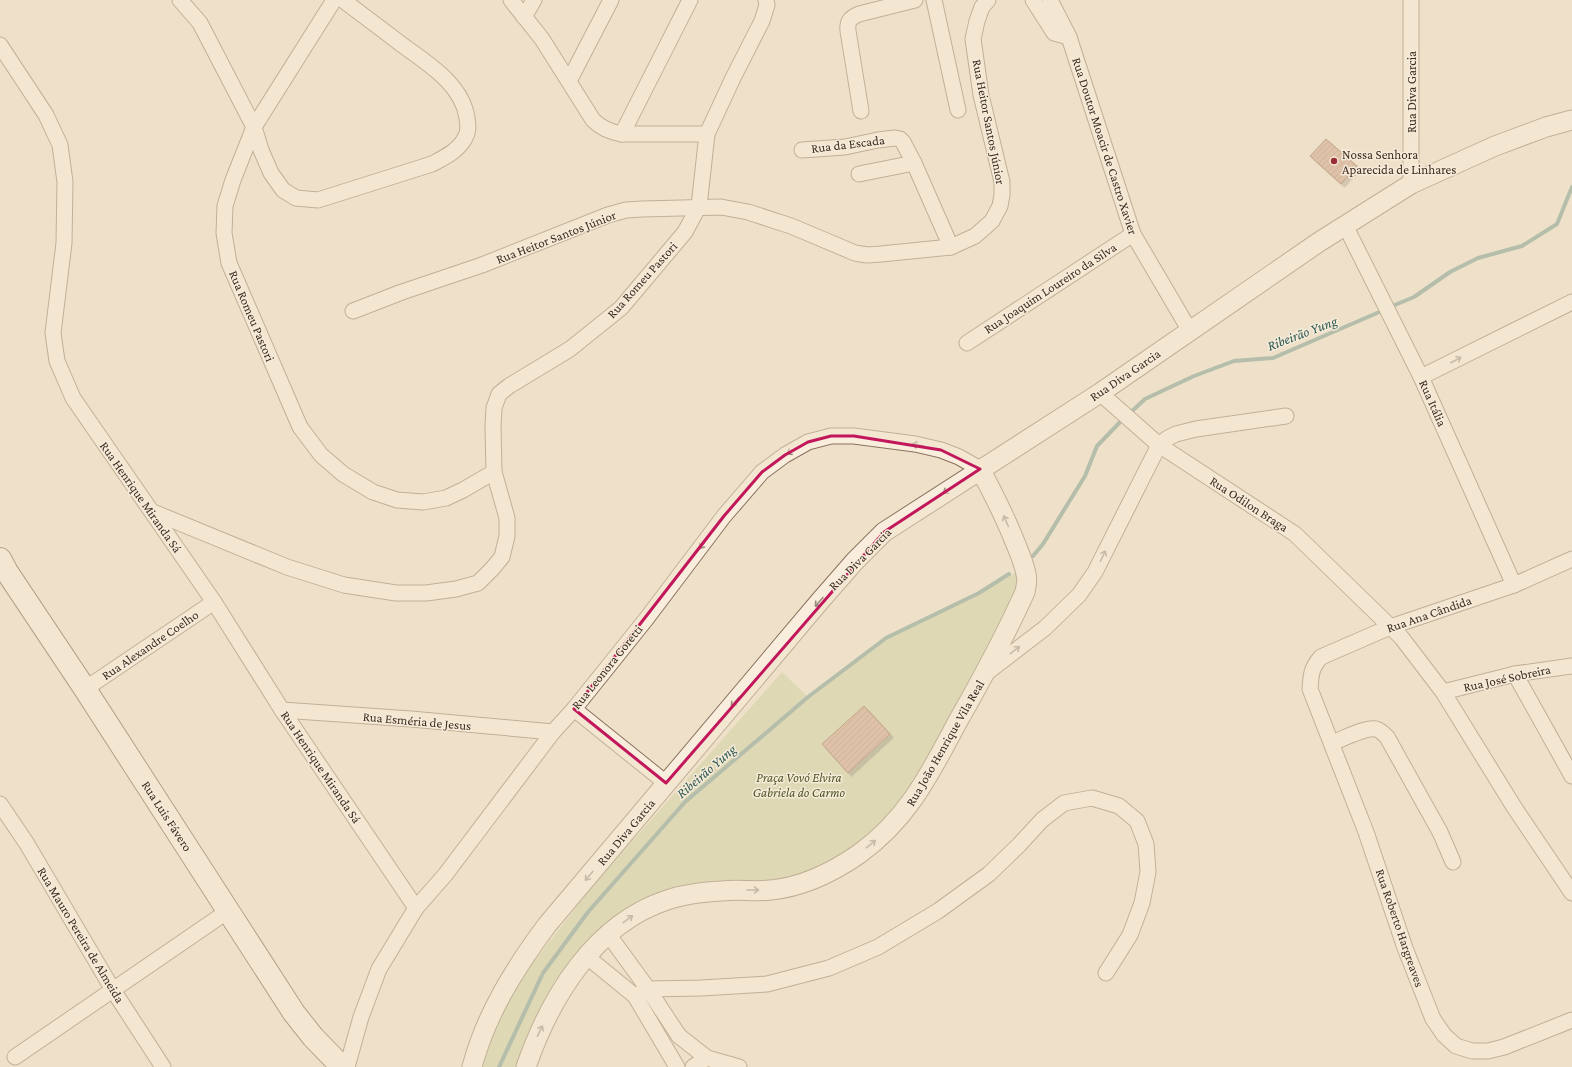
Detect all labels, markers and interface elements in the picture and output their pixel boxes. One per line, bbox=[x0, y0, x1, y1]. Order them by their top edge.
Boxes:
street label: Rua Diva Garcia bbox=[1404, 51, 1419, 133]
street label: Rua Doutor Moacir de Castro Xavier bbox=[1069, 55, 1141, 237]
street label: Rua Heitor Santos Júnior bbox=[969, 58, 1009, 186]
street label: Rua da Escada bbox=[810, 132, 886, 156]
place label: Nossa Senhora Aparecida de Linhares bbox=[1342, 147, 1456, 177]
marker: Nossa Senhora Aparecida de Linhares bbox=[1329, 156, 1339, 166]
street label: Rua Heitor Santos Júnior bbox=[494, 207, 618, 267]
street label: Rua Romeu Pastori bbox=[604, 238, 681, 321]
street label: Rua Joaquim Loureiro da Silva bbox=[981, 239, 1119, 337]
street label: Rua Romeu Pastori bbox=[226, 268, 278, 364]
water label: Ribeirão Yung bbox=[1265, 312, 1340, 354]
street label: Rua Diva Garcia bbox=[1087, 346, 1163, 404]
one-way arrow bbox=[1450, 356, 1462, 363]
street label: Rua Itália bbox=[1416, 377, 1450, 429]
street label: Rua Henrique Miranda Sá bbox=[97, 439, 185, 555]
one-way arrow bbox=[912, 441, 925, 449]
one-way arrow bbox=[786, 447, 798, 455]
street label: Rua Odilon Braga bbox=[1207, 473, 1291, 535]
one-way arrow bbox=[942, 486, 953, 494]
one-way arrow bbox=[1002, 516, 1010, 528]
street label: Rua Diva Garcia bbox=[826, 525, 894, 593]
one-way arrow bbox=[699, 538, 707, 549]
one-way arrow bbox=[1100, 551, 1107, 563]
street label: Rua Ana Cândida bbox=[1385, 592, 1473, 636]
one-way arrow bbox=[814, 597, 823, 608]
street label: Rua Alexandre Coelho bbox=[99, 607, 201, 683]
street label: Rua Leonora Goretti bbox=[568, 621, 646, 712]
one-way arrow bbox=[1010, 646, 1021, 655]
street label: Rua José Sobreira bbox=[1462, 661, 1552, 695]
street label: Rua João Henrique Vila Real bbox=[903, 677, 988, 809]
one-way arrow bbox=[730, 696, 739, 707]
street label: Rua Henrique Miranda Sá bbox=[278, 708, 364, 826]
street label: Rua Esméria de Jesus bbox=[362, 709, 472, 733]
water label: Ribeirão Yung bbox=[673, 740, 740, 801]
park label: Praça Vovó Elvira Gabriela do Carmo bbox=[753, 770, 846, 800]
street label: Rua Luis Fávero bbox=[139, 778, 195, 854]
street label: Rua Diva Garcia bbox=[594, 796, 658, 868]
one-way arrow bbox=[866, 840, 876, 849]
street label: Rua Mauro Pereira de Almeida bbox=[34, 864, 128, 1006]
street label: Rua Roberto Hargreaves bbox=[1373, 867, 1427, 989]
one-way arrow bbox=[584, 871, 593, 882]
one-way arrow bbox=[746, 886, 759, 894]
one-way arrow bbox=[623, 915, 634, 923]
one-way arrow bbox=[537, 1025, 544, 1037]

